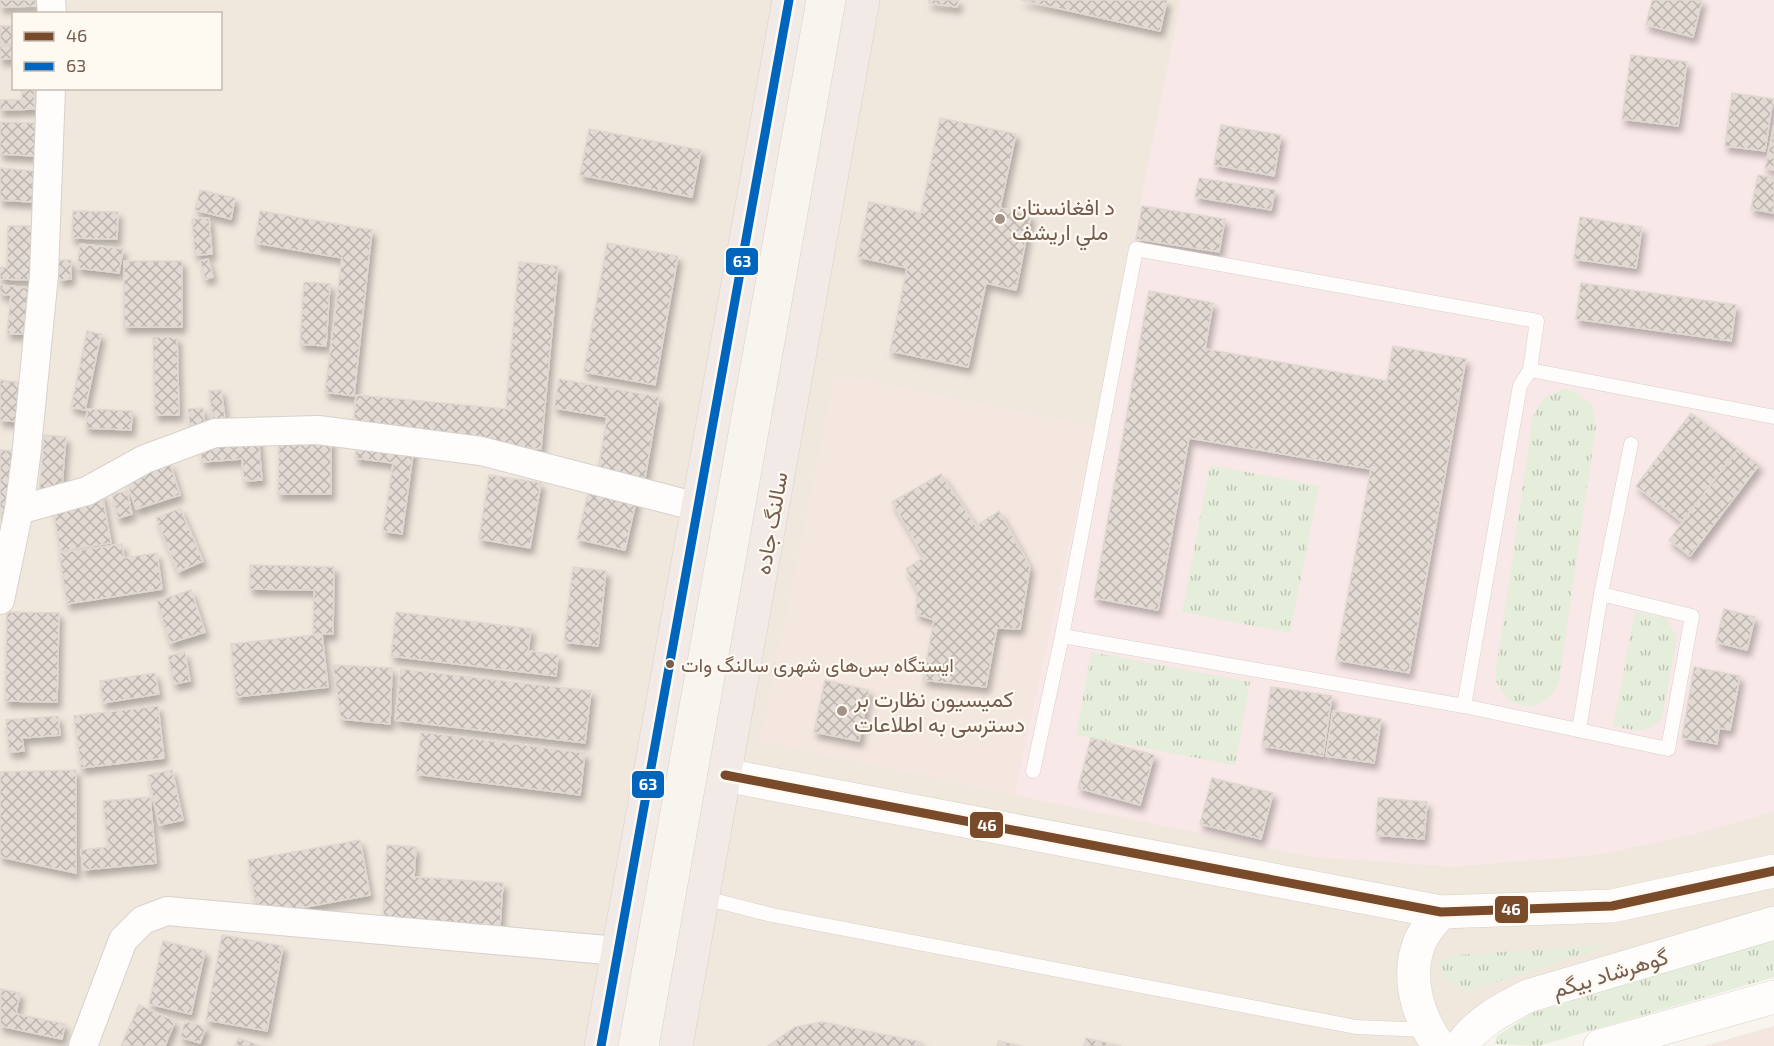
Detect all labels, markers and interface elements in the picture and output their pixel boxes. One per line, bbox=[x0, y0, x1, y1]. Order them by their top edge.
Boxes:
legend bbox=[12, 12, 222, 90]
text: 46 bbox=[66, 24, 87, 46]
text: 63 bbox=[66, 54, 86, 76]
place label: د افغانستان ملي اریشف bbox=[1012, 193, 1115, 251]
marker: د افغانستان ملي اریشف bbox=[993, 212, 1007, 226]
line badge: 63 bbox=[725, 247, 759, 276]
text: 63 bbox=[733, 251, 751, 270]
street label: سالنگ جاده bbox=[748, 470, 793, 577]
place label: ایستگاه بس‌های شهری سالنگ وات bbox=[681, 652, 954, 678]
marker: ایستگاه بس‌های شهری سالنگ وات bbox=[664, 658, 676, 670]
place label: کمیسیون نظارت بر دسترسی به اطلاعات bbox=[853, 685, 1025, 738]
marker: کمیسیون نظارت بر دسترسی به اطلاعات bbox=[835, 704, 849, 718]
line badge: 63 bbox=[631, 770, 665, 799]
text: 63 bbox=[639, 774, 657, 793]
line badge: 46 bbox=[969, 811, 1004, 839]
text: 46 bbox=[977, 815, 997, 834]
line badge: 46 bbox=[1494, 895, 1529, 924]
text: 46 bbox=[1501, 899, 1521, 918]
street label: گوهرشاد بیگم bbox=[1549, 942, 1672, 1005]

